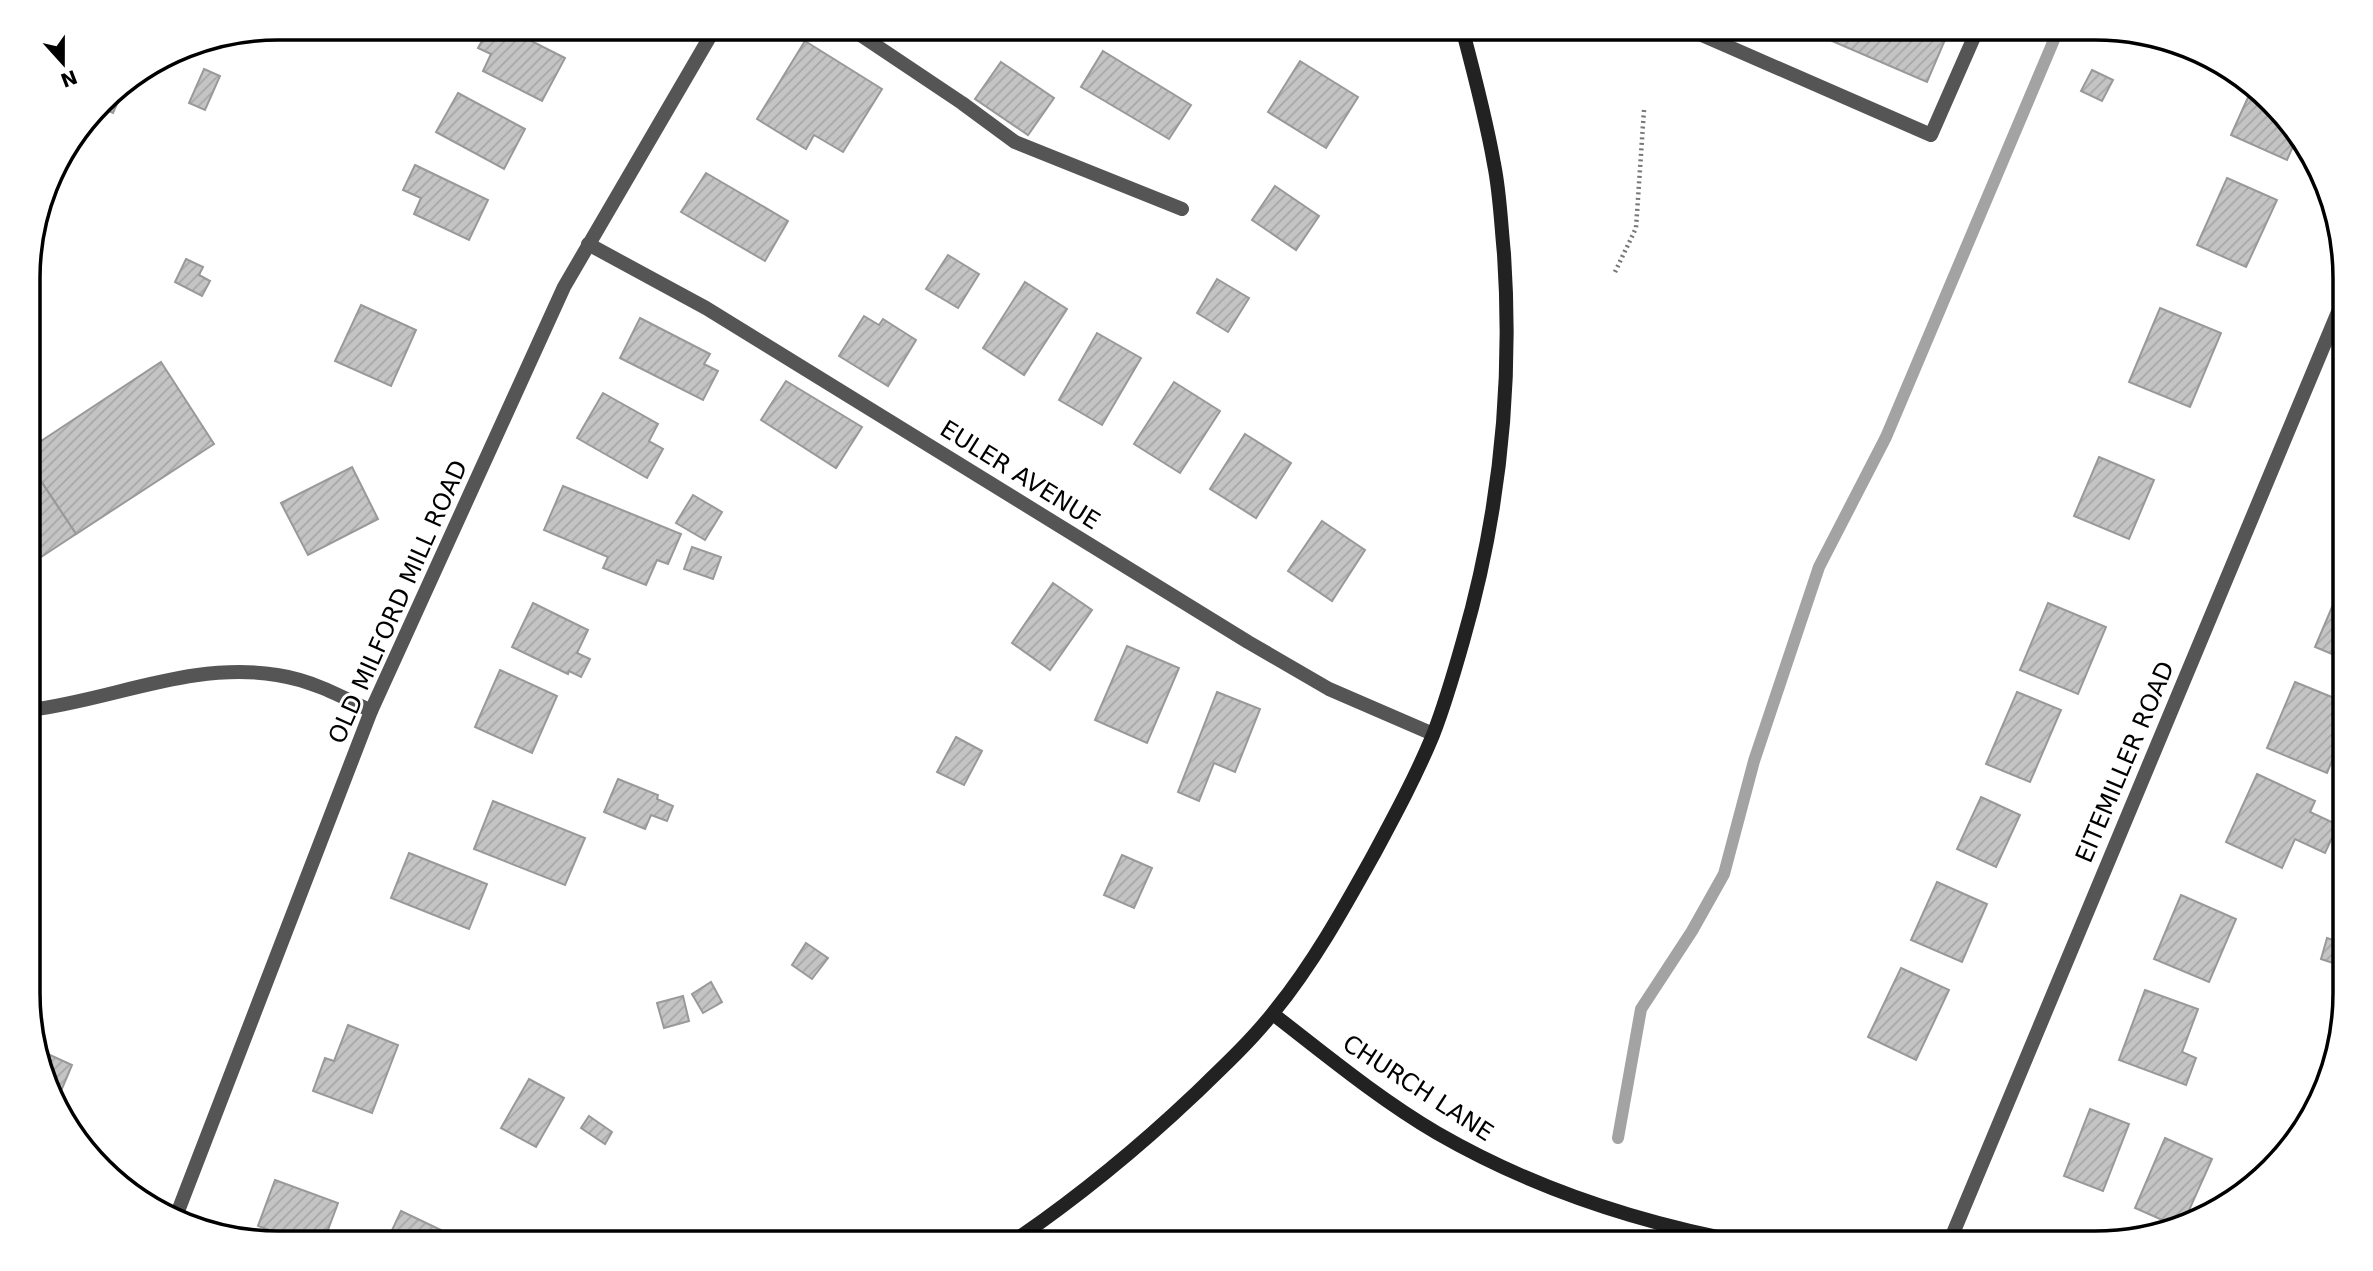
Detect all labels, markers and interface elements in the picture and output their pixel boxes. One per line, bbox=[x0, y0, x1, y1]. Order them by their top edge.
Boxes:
north arrow bbox=[28, 28, 98, 98]
text: N bbox=[58, 66, 80, 92]
street label: EULER AVENUE bbox=[935, 415, 1105, 535]
street label: OLD MILFORD MILL ROAD bbox=[323, 456, 473, 748]
street label: EITEMILLER ROAD bbox=[2070, 657, 2180, 867]
street label: CHURCH LANE bbox=[1338, 1029, 1498, 1147]

